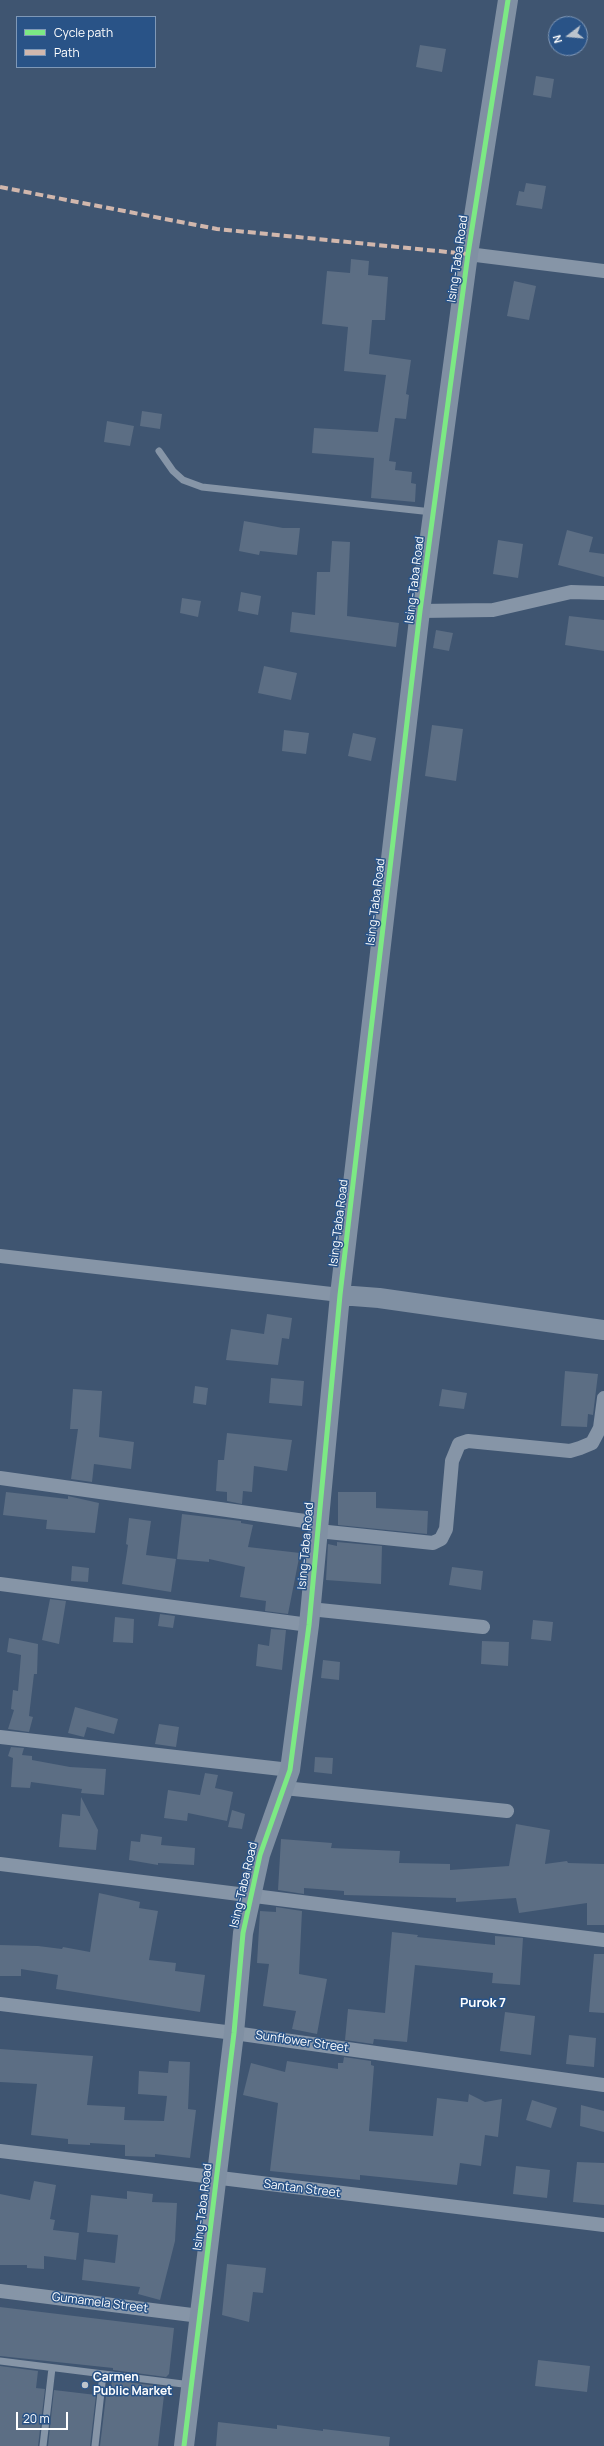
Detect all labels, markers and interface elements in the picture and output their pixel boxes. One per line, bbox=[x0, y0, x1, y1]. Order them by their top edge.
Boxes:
legend bbox=[16, 16, 156, 68]
north arrow bbox=[548, 16, 588, 56]
text: Cycle path bbox=[54, 24, 113, 41]
text: N bbox=[549, 33, 565, 45]
text: Path bbox=[54, 44, 80, 61]
street label: Ising-Taba Road bbox=[445, 215, 471, 303]
street label: Ising-Taba Road bbox=[403, 536, 427, 624]
street label: Ising-Taba Road bbox=[364, 858, 388, 946]
street label: Ising-Taba Road bbox=[327, 1179, 351, 1267]
street label: Ising-Taba Road bbox=[295, 1502, 317, 1590]
street label: Ising-Taba Road bbox=[227, 1841, 261, 1929]
district label: Purok 7 bbox=[460, 1995, 506, 2011]
street label: Sunflower Street bbox=[254, 2028, 350, 2056]
street label: Ising-Taba Road bbox=[191, 2163, 215, 2251]
street label: Santan Street bbox=[263, 2177, 341, 2201]
street label: Gumamela Street bbox=[51, 2290, 149, 2316]
place label: Carmen Public Market bbox=[93, 2371, 172, 2399]
marker: Carmen Public Market bbox=[80, 2380, 90, 2390]
scale bar bbox=[18, 2404, 70, 2430]
text: 20 m bbox=[23, 2410, 50, 2427]

